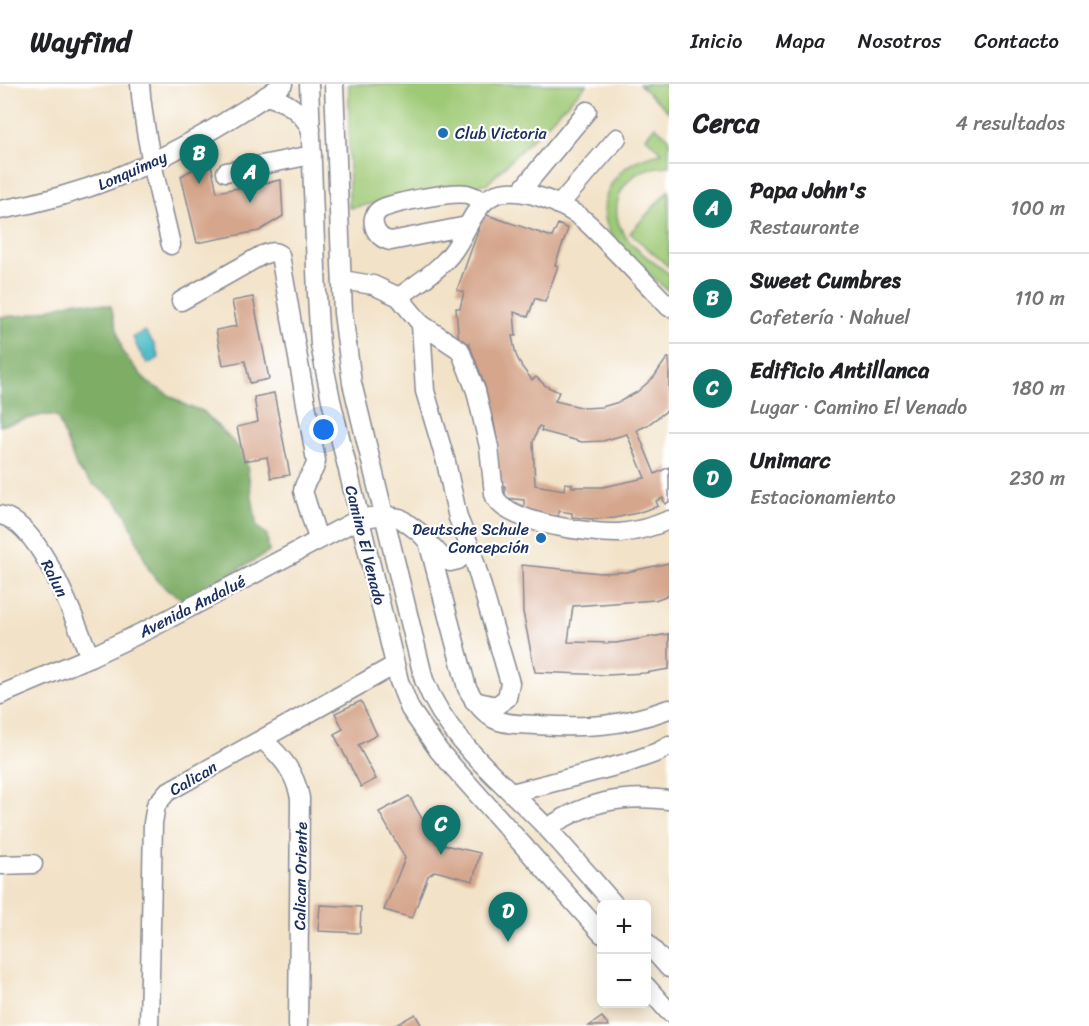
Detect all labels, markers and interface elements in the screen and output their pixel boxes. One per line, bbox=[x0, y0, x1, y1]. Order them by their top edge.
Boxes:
text: Wayfind bbox=[30, 17, 131, 66]
text: Inicio bbox=[690, 22, 742, 60]
text: Mapa bbox=[775, 22, 825, 60]
text: Nosotros bbox=[858, 22, 941, 60]
text: Contacto bbox=[974, 22, 1059, 60]
text: Cerca bbox=[693, 100, 759, 146]
text: 4 resultados bbox=[956, 106, 1065, 141]
place label: Club Victoria bbox=[455, 119, 548, 148]
marker: Club Victoria bbox=[436, 126, 450, 140]
pin: B bbox=[180, 135, 218, 184]
street label: Lonquimay bbox=[93, 142, 172, 199]
pin: A bbox=[230, 154, 270, 203]
text: Papa John's bbox=[750, 171, 866, 210]
text: A bbox=[706, 191, 719, 226]
text: 100 m bbox=[1011, 191, 1065, 226]
text: Restaurante bbox=[750, 210, 859, 245]
text: Sweet Cumbres bbox=[750, 261, 901, 300]
text: B bbox=[706, 281, 719, 316]
text: 110 m bbox=[1015, 281, 1065, 316]
text: Cafetería · Nahuel bbox=[750, 300, 910, 335]
text: Edificio Antillanca bbox=[750, 351, 929, 390]
text: C bbox=[706, 371, 719, 406]
text: 180 m bbox=[1011, 371, 1065, 406]
text: Lugar · Camino El Venado bbox=[750, 390, 967, 425]
your location bbox=[309, 415, 338, 444]
text: Unimarc bbox=[750, 441, 830, 480]
text: D bbox=[707, 461, 718, 496]
text: 230 m bbox=[1009, 461, 1065, 496]
text: Estacionamiento bbox=[750, 480, 896, 515]
street label: Camino El Venado bbox=[337, 482, 394, 608]
place label: Deutsche Schule Concepción bbox=[412, 515, 529, 562]
marker: Deutsche Schule Concepción bbox=[534, 531, 548, 545]
street label: Ralun bbox=[33, 554, 77, 603]
street label: Avenida Andalué bbox=[133, 567, 251, 646]
street label: Calican bbox=[164, 753, 223, 804]
pin: C bbox=[422, 806, 460, 855]
street label: Calican Oriente bbox=[285, 821, 316, 930]
pin: D bbox=[488, 892, 528, 942]
map controls bbox=[597, 900, 651, 1008]
button: + bbox=[597, 900, 651, 954]
button: − bbox=[597, 954, 651, 1008]

